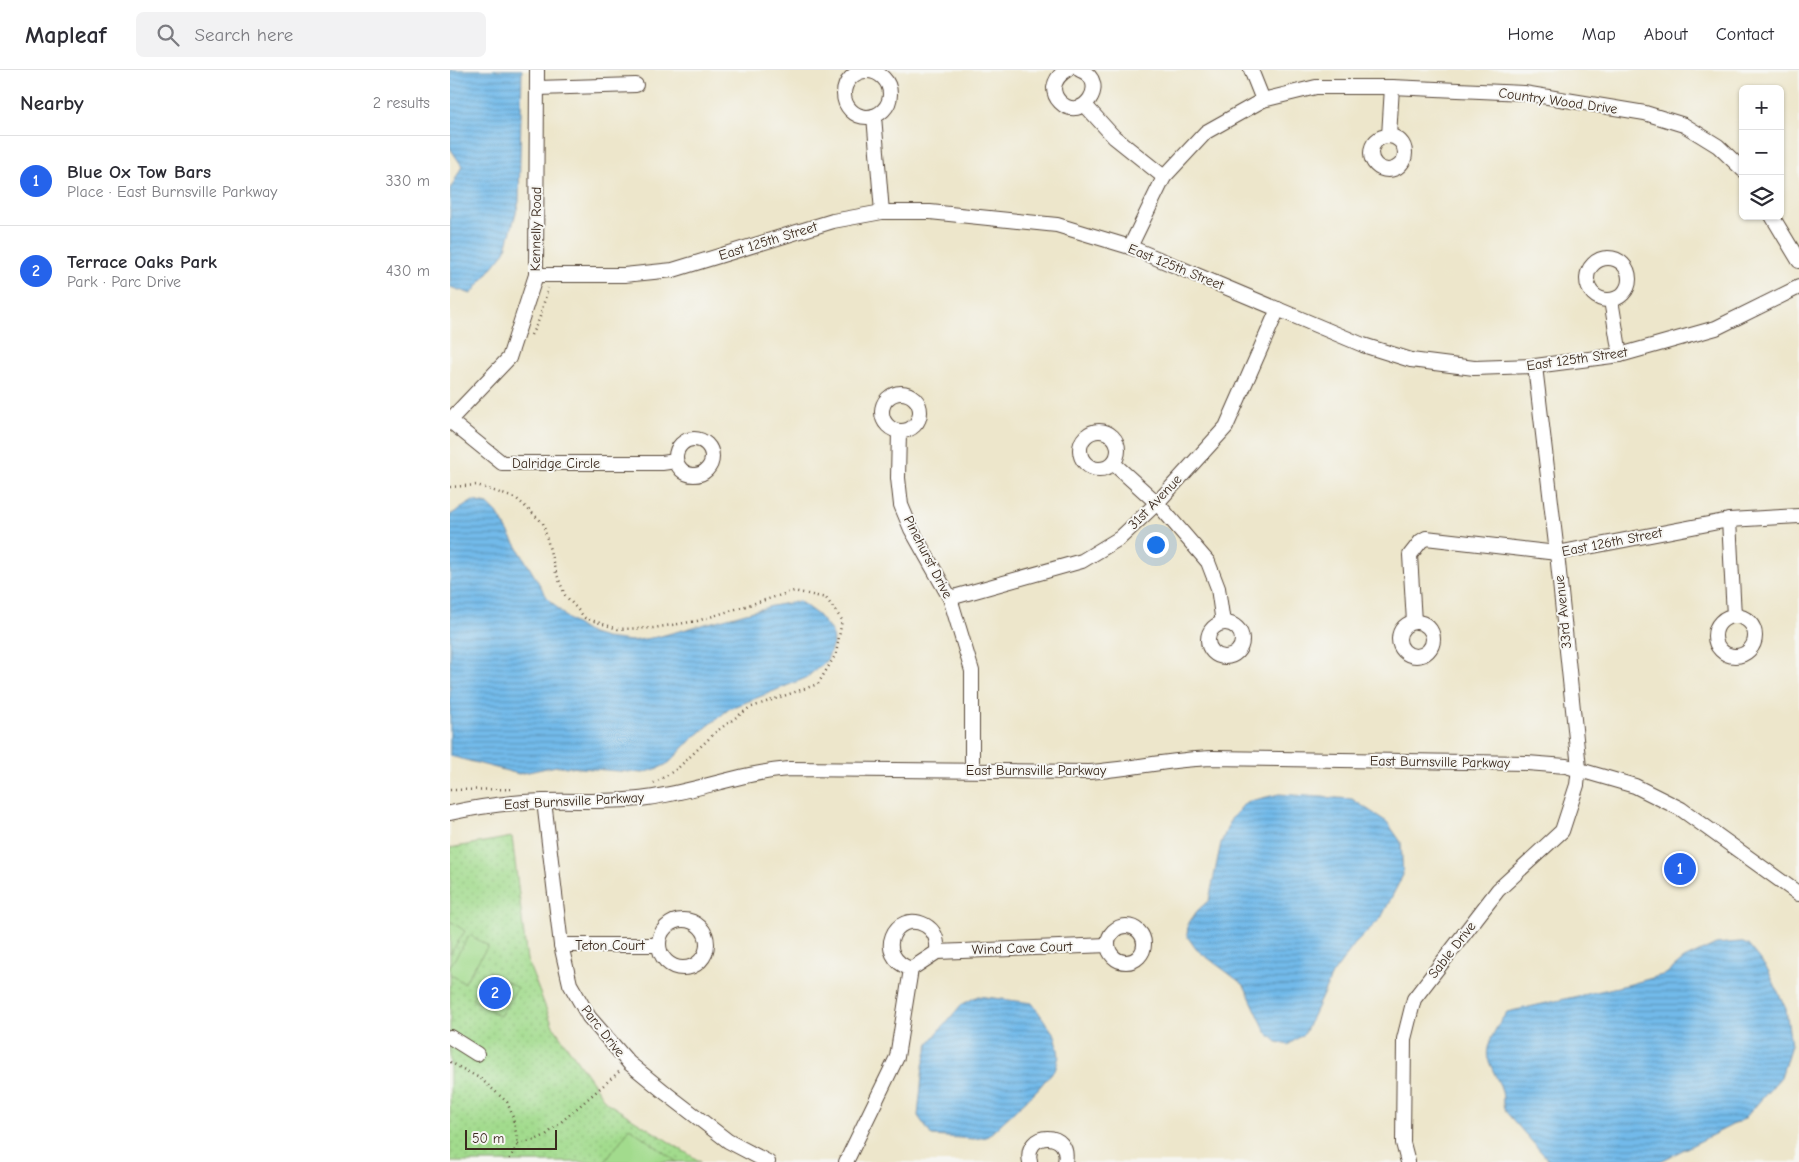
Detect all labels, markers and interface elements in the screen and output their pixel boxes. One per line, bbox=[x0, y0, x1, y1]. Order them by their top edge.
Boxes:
search box bbox=[136, 12, 486, 57]
text: Mapleaf bbox=[25, 21, 106, 49]
icon: search bbox=[154, 21, 182, 49]
text: Search here bbox=[194, 24, 293, 46]
text: Home bbox=[1507, 24, 1554, 45]
text: Map bbox=[1582, 24, 1616, 45]
text: About bbox=[1644, 24, 1688, 45]
text: Contact bbox=[1716, 24, 1774, 45]
street label: Country Wood Drive bbox=[1497, 84, 1619, 118]
map controls bbox=[1739, 85, 1784, 220]
button: + bbox=[1739, 85, 1784, 130]
text: Nearby bbox=[20, 91, 84, 115]
text: 2 results bbox=[373, 94, 430, 112]
button: − bbox=[1739, 130, 1784, 175]
text: Blue Ox Tow Bars bbox=[67, 161, 211, 183]
text: 1 bbox=[33, 172, 39, 190]
text: 330 m bbox=[385, 172, 430, 190]
button: layers bbox=[1739, 175, 1784, 220]
text: Place · East Burnsville Parkway bbox=[67, 183, 277, 201]
street label: Kennelly Road bbox=[527, 187, 545, 271]
street label: East 125th Street bbox=[717, 218, 820, 264]
street label: East 125th Street bbox=[1126, 240, 1227, 294]
text: Terrace Oaks Park bbox=[67, 251, 217, 273]
text: 2 bbox=[32, 262, 40, 280]
text: 430 m bbox=[386, 262, 430, 280]
text: Park · Parc Drive bbox=[67, 273, 181, 291]
street label: East 125th Street bbox=[1525, 343, 1630, 375]
street label: Dalridge Circle bbox=[512, 455, 600, 472]
street label: 31st Avenue bbox=[1125, 471, 1185, 533]
street label: Pinehurst Drive bbox=[900, 513, 956, 601]
street label: East 126th Street bbox=[1560, 524, 1665, 560]
your location bbox=[1143, 532, 1169, 558]
street label: 33rd Avenue bbox=[1551, 574, 1575, 650]
street label: East Burnsville Parkway bbox=[1370, 752, 1511, 772]
street label: East Burnsville Parkway bbox=[966, 762, 1107, 779]
street label: East Burnsville Parkway bbox=[503, 789, 645, 813]
pin: 1 bbox=[1664, 850, 1696, 888]
street label: Sable Drive bbox=[1425, 918, 1479, 982]
street label: Teton Court bbox=[575, 937, 646, 954]
street label: Wind Cave Court bbox=[971, 938, 1074, 958]
pin: 2 bbox=[479, 974, 511, 1012]
street label: Parc Drive bbox=[577, 1002, 629, 1060]
scale bar bbox=[465, 1127, 558, 1150]
text: 50 m bbox=[472, 1130, 504, 1147]

